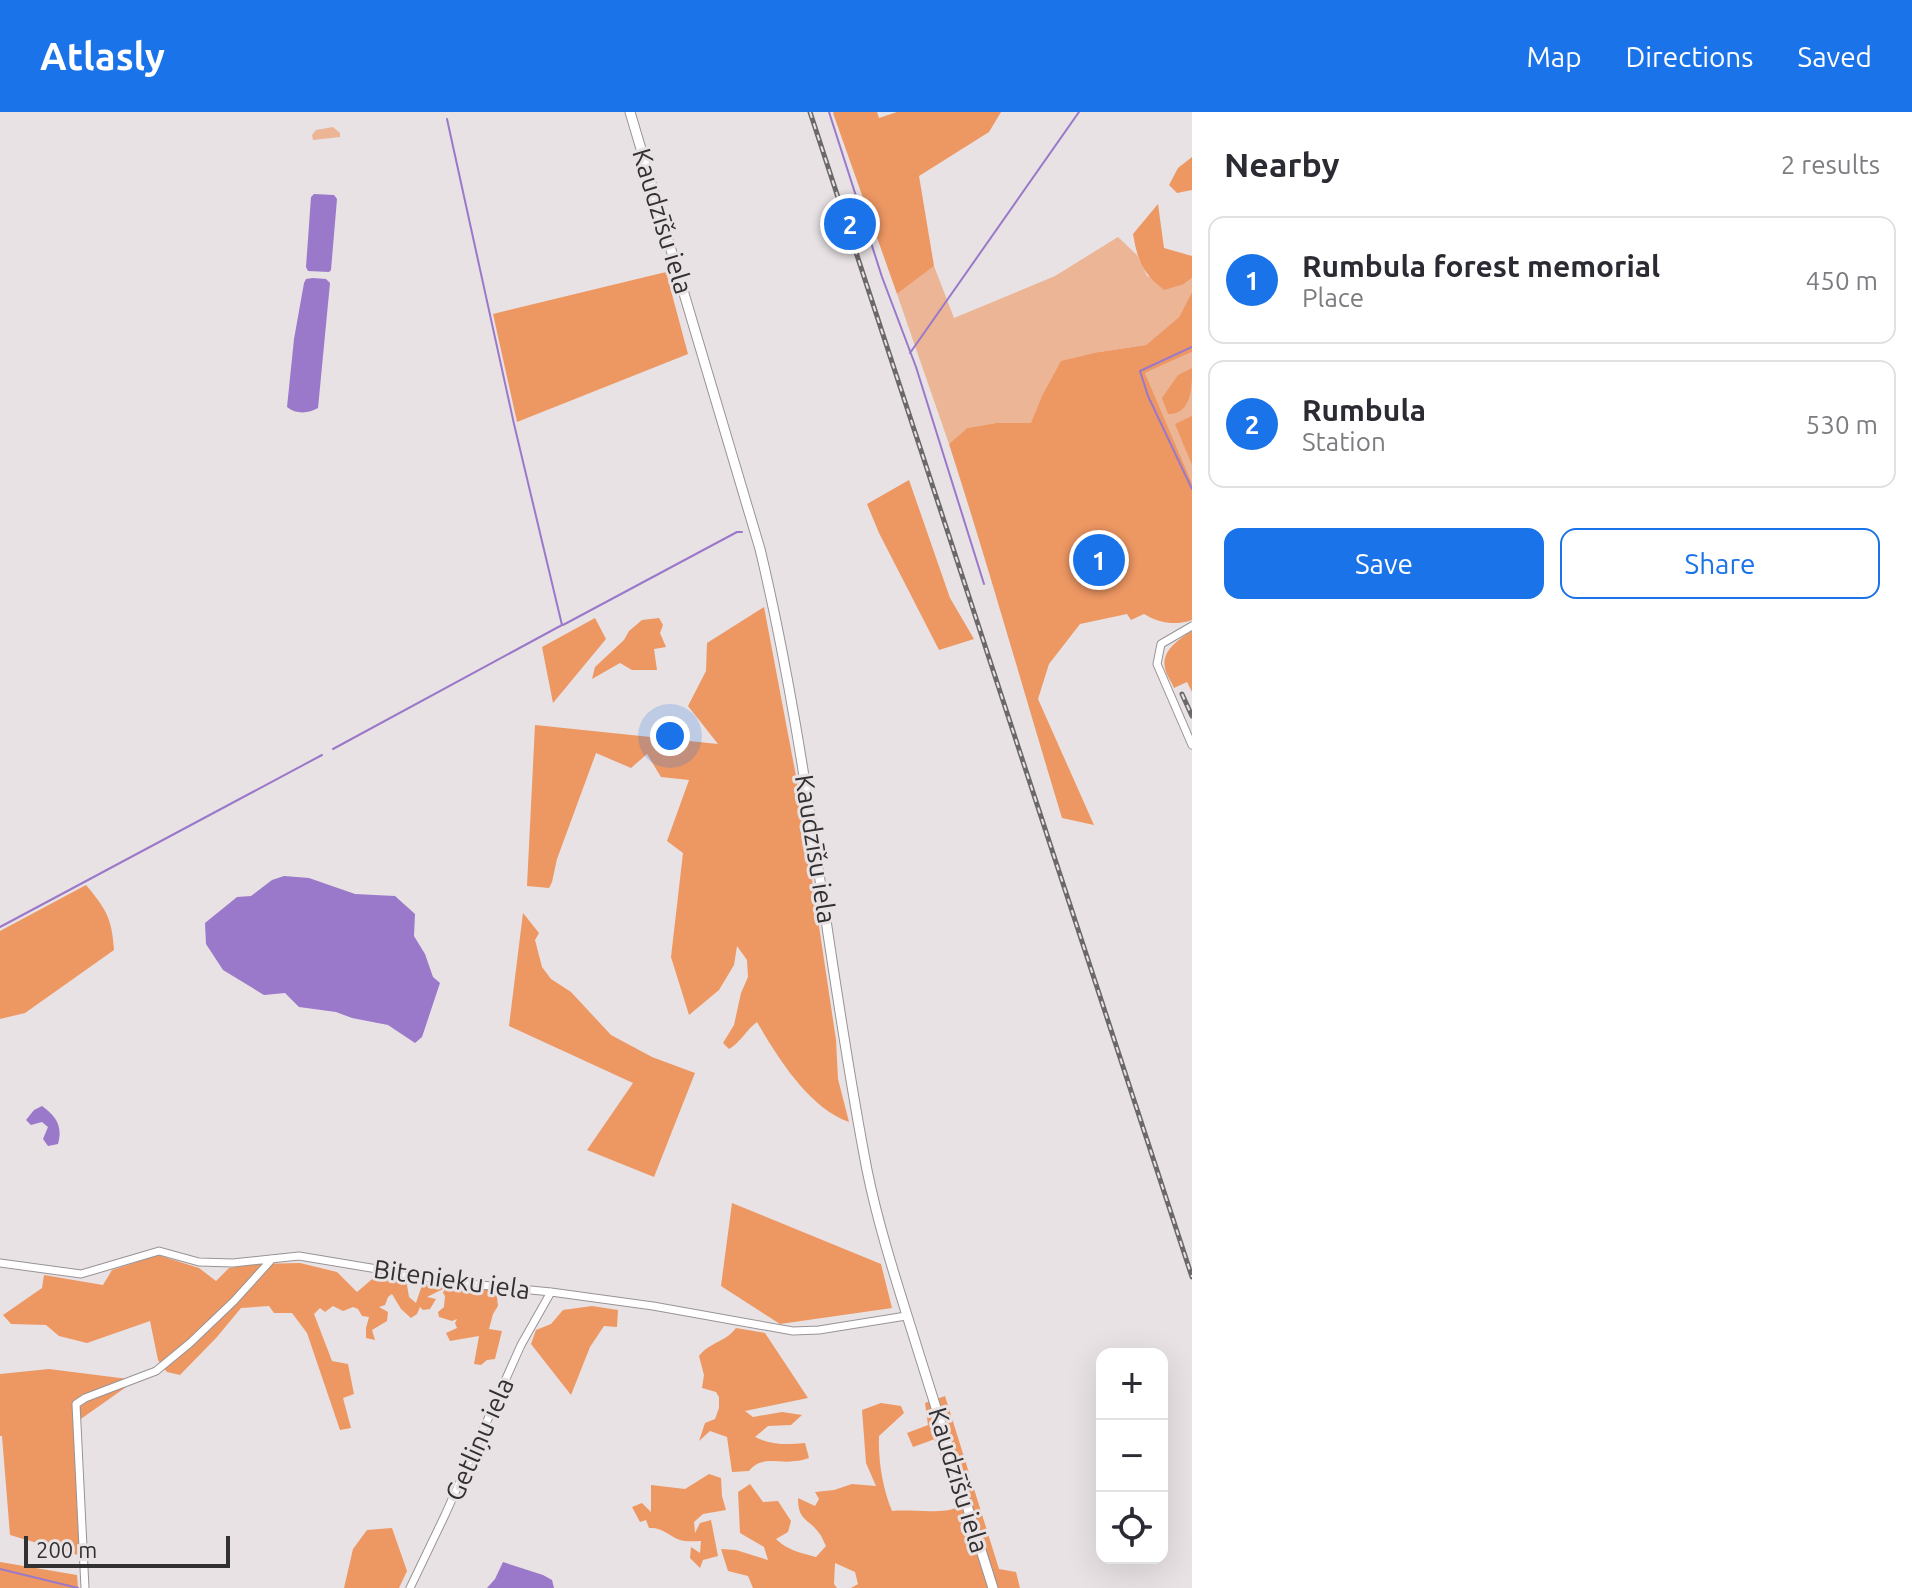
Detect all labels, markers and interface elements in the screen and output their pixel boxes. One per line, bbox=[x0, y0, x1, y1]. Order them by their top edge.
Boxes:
text: Atlasly bbox=[40, 35, 165, 77]
text: Map bbox=[1526, 41, 1582, 72]
text: Directions bbox=[1626, 41, 1753, 72]
text: Saved bbox=[1797, 41, 1872, 72]
street label: Kaudzīšu iela bbox=[627, 145, 699, 297]
text: Nearby bbox=[1224, 145, 1339, 183]
text: 2 results bbox=[1781, 150, 1880, 179]
pin: 2 bbox=[824, 194, 876, 254]
text: Rumbula forest memorial bbox=[1302, 249, 1660, 283]
text: 1 bbox=[1245, 266, 1259, 295]
text: 450 m bbox=[1806, 266, 1878, 295]
text: Place bbox=[1302, 283, 1364, 312]
text: Rumbula bbox=[1302, 393, 1426, 427]
text: 2 bbox=[1245, 410, 1259, 439]
text: 530 m bbox=[1806, 410, 1878, 439]
text: Station bbox=[1302, 427, 1386, 456]
button: Save bbox=[1224, 528, 1544, 599]
button: Share bbox=[1560, 528, 1880, 599]
pin: 1 bbox=[1073, 530, 1125, 590]
your location bbox=[650, 716, 690, 756]
street label: Kaudzīšu iela bbox=[790, 772, 842, 926]
street label: Bitenieku iela bbox=[372, 1254, 532, 1304]
map controls bbox=[1096, 1348, 1168, 1564]
button: + bbox=[1096, 1348, 1168, 1420]
street label: Getliņu iela bbox=[439, 1373, 519, 1505]
street label: Kaudzīšu iela bbox=[923, 1404, 995, 1556]
button: − bbox=[1096, 1420, 1168, 1492]
button: locate bbox=[1096, 1492, 1168, 1564]
scale bar bbox=[24, 1532, 230, 1568]
text: 200 m bbox=[36, 1537, 97, 1562]

